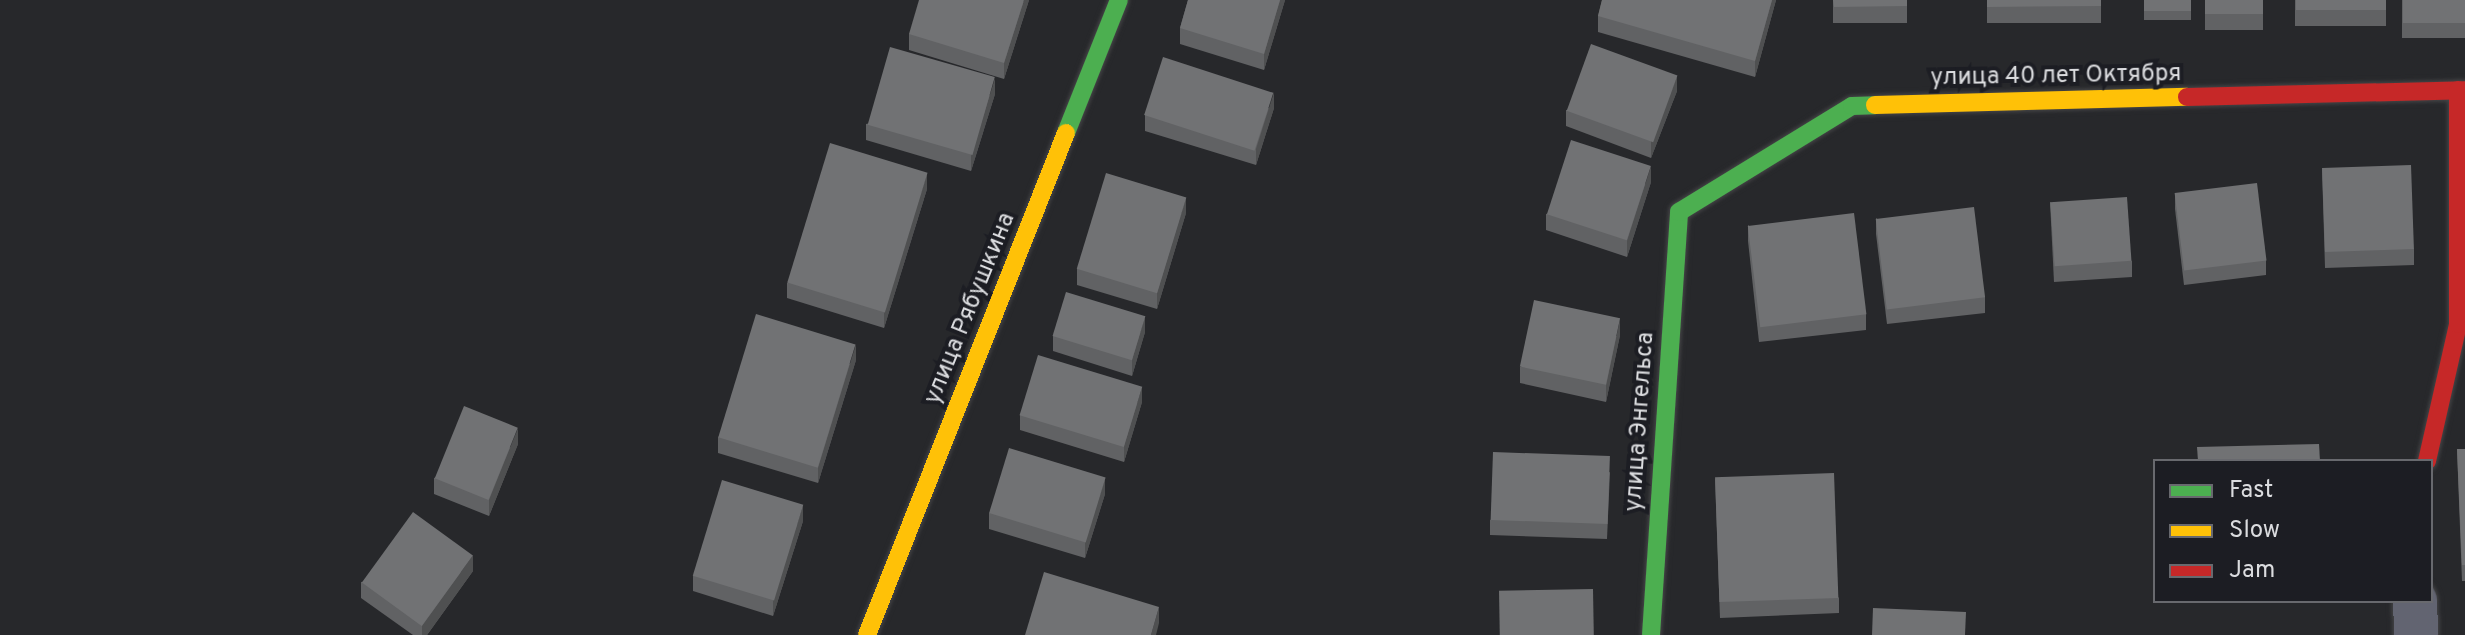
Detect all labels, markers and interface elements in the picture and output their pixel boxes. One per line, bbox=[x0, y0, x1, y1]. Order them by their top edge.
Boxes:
street label: улица 40 лет Октября bbox=[1930, 60, 2182, 94]
street label: улица Рябушкина bbox=[919, 209, 1023, 409]
street label: улица Энгельса bbox=[1620, 331, 1662, 513]
legend bbox=[2153, 459, 2433, 603]
text: Fast bbox=[2229, 476, 2273, 506]
text: Slow bbox=[2229, 516, 2280, 546]
text: Jam bbox=[2229, 556, 2275, 586]

